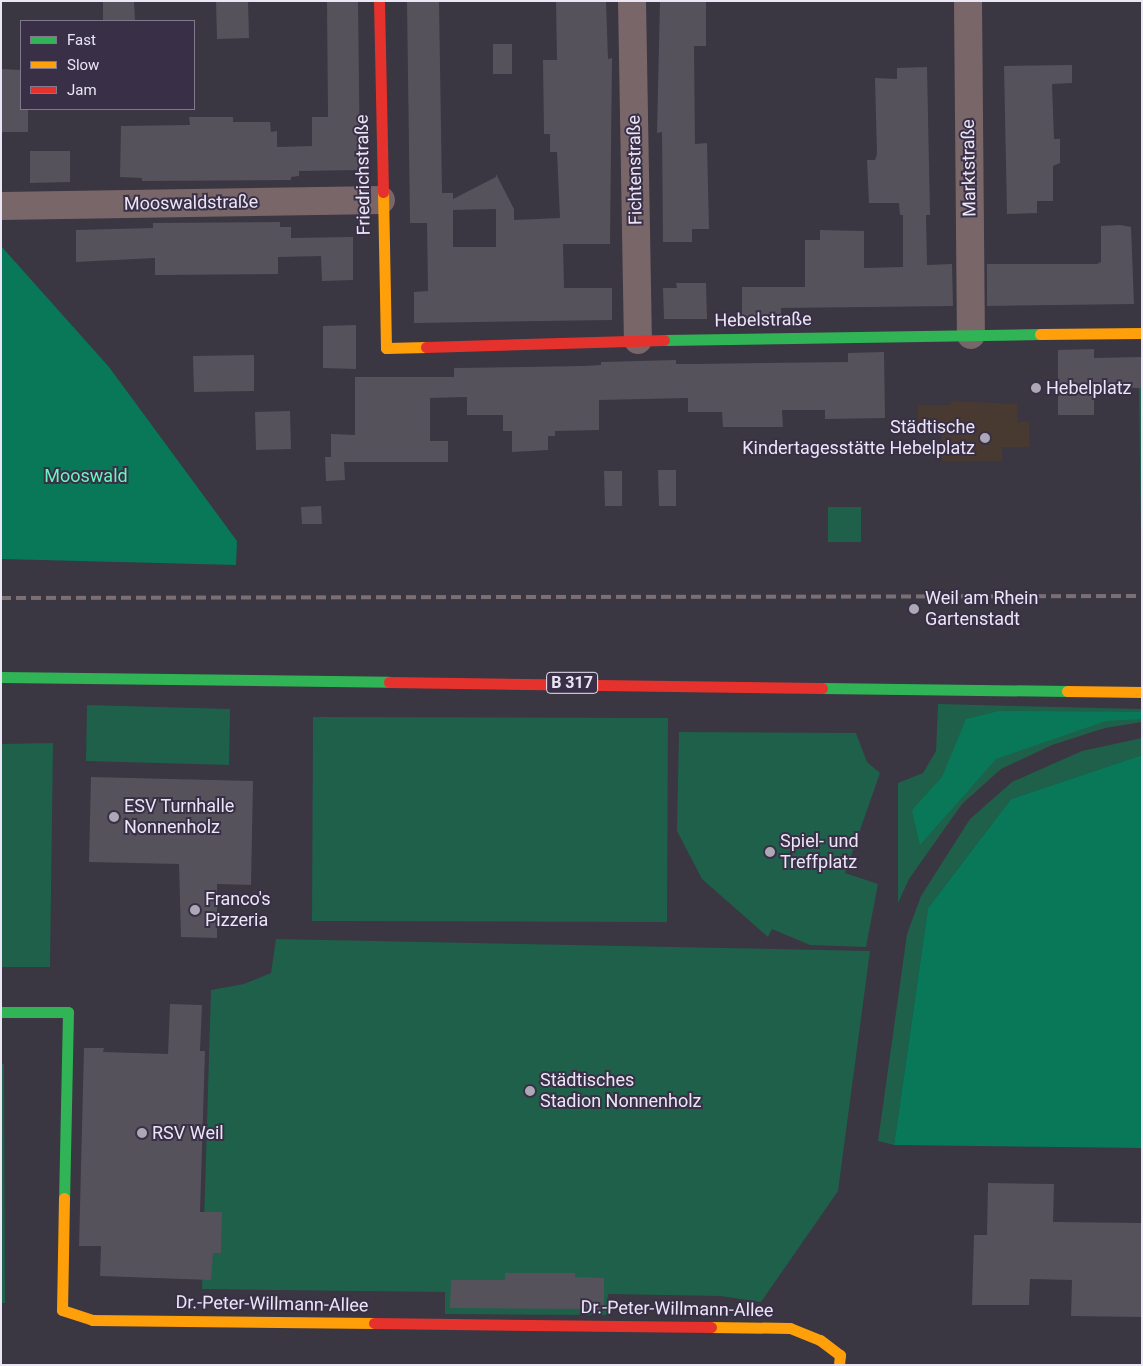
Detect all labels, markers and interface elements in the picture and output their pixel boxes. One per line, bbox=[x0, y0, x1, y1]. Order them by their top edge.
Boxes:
legend bbox=[20, 20, 195, 110]
text: Fast bbox=[67, 31, 96, 49]
text: Slow bbox=[67, 56, 99, 74]
text: Jam bbox=[67, 81, 97, 99]
street label: Friedrichstraße bbox=[351, 114, 375, 236]
street label: Fichtenstraße bbox=[623, 115, 647, 225]
street label: Marktstraße bbox=[957, 119, 981, 217]
street label: Mooswaldstraße bbox=[124, 191, 258, 215]
street label: Hebelstraße bbox=[714, 308, 812, 332]
place label: Hebelplatz bbox=[1046, 377, 1132, 399]
marker: Hebelplatz bbox=[1030, 382, 1042, 394]
place label: Städtische Kindertagesstätte Hebelplatz bbox=[742, 417, 975, 459]
marker: Städtische Kindertagesstätte Hebelplatz bbox=[979, 432, 991, 444]
park label: Mooswald bbox=[44, 465, 128, 487]
place label: Weil am Rhein Gartenstadt bbox=[925, 588, 1038, 630]
marker: Weil am Rhein Gartenstadt bbox=[907, 602, 921, 616]
road number: B 317 bbox=[546, 670, 598, 696]
place label: ESV Turnhalle Nonnenholz bbox=[124, 796, 235, 839]
marker: ESV Turnhalle Nonnenholz bbox=[108, 811, 120, 823]
place label: Spiel- und Treffplatz bbox=[780, 831, 859, 874]
marker: Spiel- und Treffplatz bbox=[764, 846, 776, 858]
place label: Franco's Pizzeria bbox=[205, 889, 270, 932]
marker: Franco's Pizzeria bbox=[189, 904, 201, 916]
place label: Städtisches Stadion Nonnenholz bbox=[540, 1070, 702, 1112]
marker: Städtisches Stadion Nonnenholz bbox=[524, 1085, 536, 1097]
place label: RSV Weil bbox=[152, 1122, 224, 1144]
marker: RSV Weil bbox=[136, 1127, 148, 1139]
street label: Dr.-Peter-Willmann-Allee bbox=[175, 1292, 369, 1316]
street label: Dr.-Peter-Willmann-Allee bbox=[580, 1297, 774, 1321]

